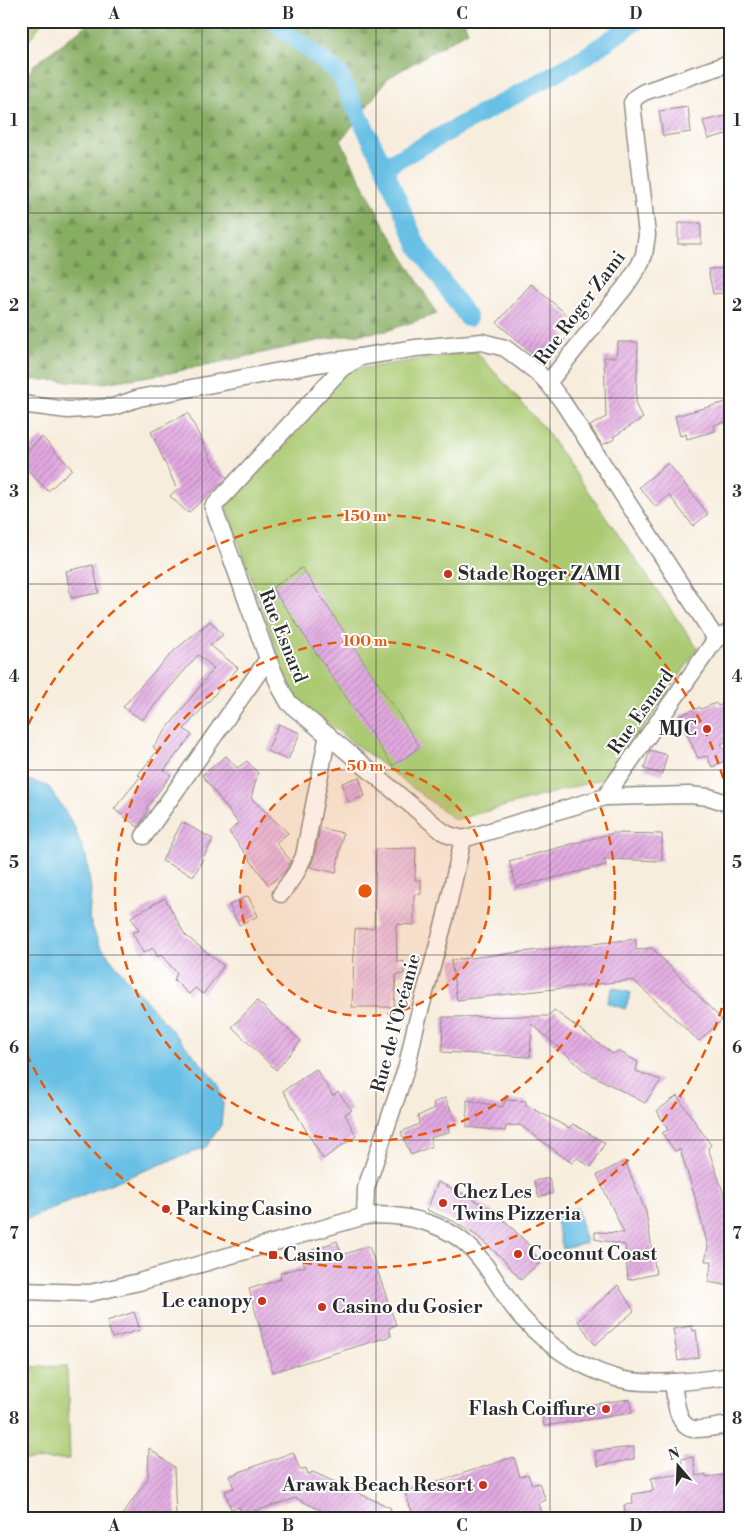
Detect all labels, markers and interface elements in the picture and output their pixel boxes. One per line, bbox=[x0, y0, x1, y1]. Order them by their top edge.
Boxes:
text: A bbox=[107, 4, 120, 24]
text: B bbox=[282, 4, 294, 24]
text: C bbox=[456, 4, 468, 24]
text: D bbox=[630, 4, 643, 24]
text: 1 bbox=[10, 111, 18, 131]
text: 1 bbox=[733, 111, 741, 131]
street label: Rue Roger Zami bbox=[529, 246, 631, 370]
text: 2 bbox=[9, 296, 19, 316]
text: 2 bbox=[732, 296, 742, 316]
text: 3 bbox=[9, 482, 19, 502]
text: 3 bbox=[732, 482, 742, 502]
text: 150 m bbox=[343, 507, 387, 526]
place label: Stade Roger ZAMI bbox=[458, 562, 621, 586]
marker: Stade Roger ZAMI bbox=[442, 568, 454, 580]
street label: Rue Esnard bbox=[253, 586, 313, 686]
text: 100 m bbox=[343, 632, 388, 651]
street label: Rue Esnard bbox=[603, 665, 679, 759]
text: 4 bbox=[9, 667, 20, 687]
text: 4 bbox=[732, 667, 743, 687]
place label: MJC bbox=[659, 717, 697, 741]
marker: MJC bbox=[701, 723, 713, 735]
text: 50 m bbox=[347, 757, 383, 776]
text: 5 bbox=[9, 853, 19, 873]
text: 5 bbox=[732, 853, 742, 873]
centre of rings bbox=[356, 882, 374, 900]
street label: Rue de l'Océanie bbox=[366, 951, 426, 1095]
text: 6 bbox=[9, 1038, 19, 1058]
text: 6 bbox=[732, 1038, 742, 1058]
place label: Chez Les Twins Pizzeria bbox=[453, 1180, 582, 1226]
place label: Parking Casino bbox=[176, 1197, 312, 1221]
marker: Chez Les Twins Pizzeria bbox=[437, 1197, 449, 1209]
marker: Parking Casino bbox=[160, 1203, 172, 1215]
text: 7 bbox=[9, 1224, 19, 1244]
text: 7 bbox=[732, 1224, 742, 1244]
place label: Coconut Coast bbox=[528, 1242, 657, 1266]
place label: Casino bbox=[283, 1243, 344, 1267]
marker: Coconut Coast bbox=[512, 1248, 524, 1260]
marker: Casino bbox=[267, 1249, 279, 1261]
place label: Le canopy bbox=[161, 1289, 252, 1313]
marker: Le canopy bbox=[256, 1295, 268, 1307]
place label: Casino du Gosier bbox=[332, 1295, 483, 1319]
marker: Casino du Gosier bbox=[316, 1301, 328, 1313]
place label: Flash Coiffure bbox=[469, 1397, 596, 1421]
marker: Flash Coiffure bbox=[600, 1403, 612, 1415]
text: 8 bbox=[9, 1409, 19, 1429]
text: 8 bbox=[732, 1409, 742, 1429]
north arrow bbox=[654, 1442, 704, 1492]
text: N bbox=[666, 1444, 682, 1465]
place label: Arawak Beach Resort bbox=[281, 1473, 473, 1497]
marker: Arawak Beach Resort bbox=[477, 1479, 489, 1491]
text: A bbox=[107, 1516, 120, 1536]
text: B bbox=[282, 1516, 294, 1536]
text: C bbox=[456, 1516, 468, 1536]
text: D bbox=[630, 1516, 643, 1536]

